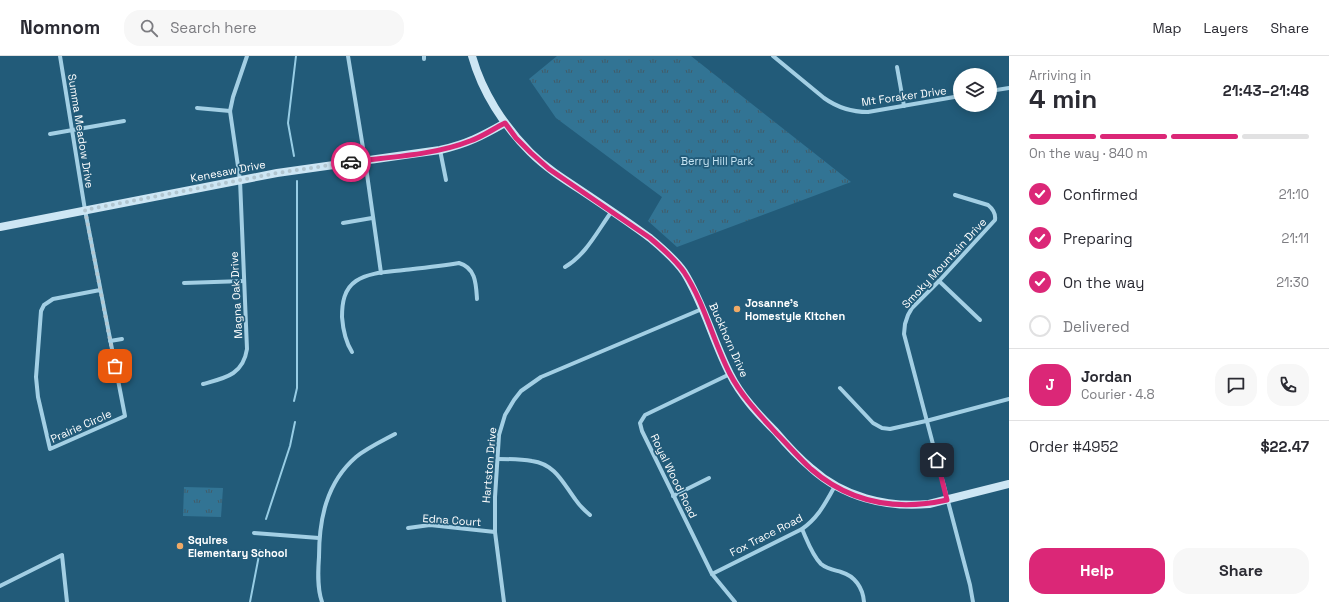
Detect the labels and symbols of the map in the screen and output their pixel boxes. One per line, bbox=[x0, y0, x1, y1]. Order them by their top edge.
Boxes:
street label: Summa Meadow Drive bbox=[65, 73, 97, 189]
street label: Mt Foraker Drive bbox=[861, 83, 947, 109]
courier bbox=[331, 142, 371, 182]
park label: Berry Hill Park bbox=[681, 154, 753, 168]
street label: Kenesaw Drive bbox=[189, 157, 267, 185]
street label: Smoky Mountain Drive bbox=[899, 215, 989, 311]
street label: Magna Oak Drive bbox=[227, 251, 245, 339]
place label: Josanne's Homestyle Kitchen bbox=[745, 296, 845, 323]
street label: Buckhorn Drive bbox=[706, 301, 752, 379]
marker: Josanne's Homestyle Kitchen bbox=[732, 304, 742, 314]
pin bbox=[98, 349, 132, 383]
street label: Prairie Circle bbox=[48, 406, 114, 446]
street label: Hartston Drive bbox=[479, 427, 499, 503]
street label: Royal Wood Road bbox=[647, 431, 701, 521]
pin bbox=[920, 443, 954, 477]
street label: Edna Court bbox=[422, 511, 482, 529]
street label: Fox Trace Road bbox=[727, 511, 805, 559]
place label: Squires Elementary School bbox=[188, 533, 287, 560]
marker: Squires Elementary School bbox=[175, 541, 185, 551]

